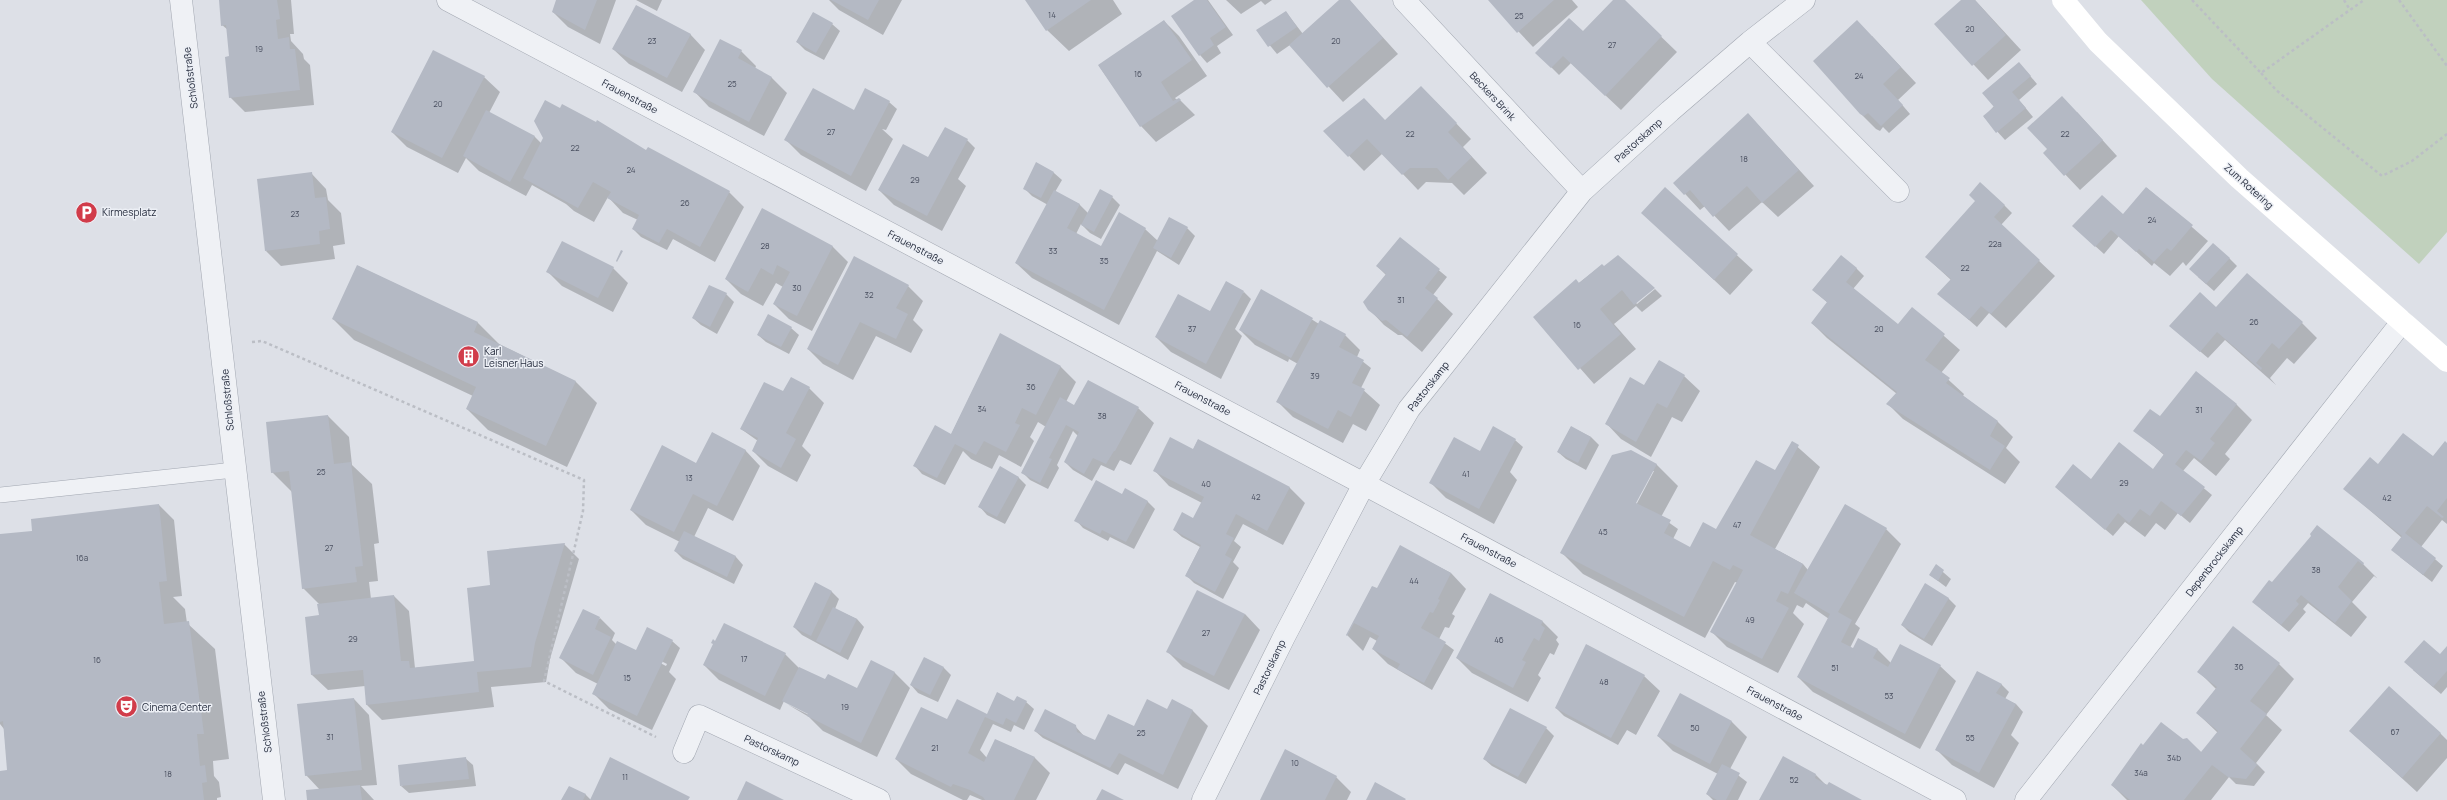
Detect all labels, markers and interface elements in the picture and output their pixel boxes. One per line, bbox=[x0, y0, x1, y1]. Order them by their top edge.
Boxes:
house number: 14 bbox=[1048, 9, 1056, 20]
house number: 25 bbox=[1514, 10, 1524, 21]
house number: 20 bbox=[1965, 23, 1975, 34]
house number: 23 bbox=[648, 35, 656, 46]
house number: 20 bbox=[1331, 35, 1341, 46]
house number: 27 bbox=[1608, 39, 1616, 50]
house number: 19 bbox=[255, 43, 263, 54]
street label: Schloßstraße bbox=[179, 46, 201, 110]
house number: 16 bbox=[1134, 68, 1142, 79]
street label: Beckers Brink bbox=[1467, 69, 1520, 124]
house number: 24 bbox=[1854, 70, 1864, 81]
street label: Frauenstraße bbox=[600, 75, 661, 117]
house number: 25 bbox=[727, 78, 737, 89]
house number: 20 bbox=[433, 98, 443, 109]
street label: Pastorskamp bbox=[1611, 115, 1665, 165]
house number: 27 bbox=[827, 126, 835, 137]
house number: 22 bbox=[1405, 128, 1415, 139]
house number: 22 bbox=[2060, 128, 2070, 139]
house number: 22 bbox=[570, 142, 580, 153]
house number: 18 bbox=[1740, 153, 1748, 164]
street label: Zum Rotering bbox=[2221, 160, 2277, 212]
house number: 24 bbox=[626, 164, 636, 175]
house number: 29 bbox=[910, 174, 920, 185]
house number: 26 bbox=[680, 197, 690, 208]
parking icon: Kirmesplatz bbox=[74, 199, 100, 225]
place label: Kirmesplatz bbox=[102, 205, 157, 219]
house number: 23 bbox=[291, 208, 299, 219]
house number: 24 bbox=[2147, 214, 2157, 225]
street label: Frauenstraße bbox=[886, 226, 947, 268]
house number: 22a bbox=[1988, 238, 2002, 249]
house number: 28 bbox=[760, 240, 770, 251]
house number: 33 bbox=[1049, 245, 1057, 256]
house number: 35 bbox=[1099, 255, 1109, 266]
house number: 22 bbox=[1960, 262, 1970, 273]
house number: 30 bbox=[792, 282, 802, 293]
house number: 32 bbox=[865, 289, 874, 300]
house number: 31 bbox=[1397, 294, 1405, 305]
house number: 26 bbox=[2249, 316, 2259, 327]
house number: 16 bbox=[1573, 319, 1581, 330]
house number: 37 bbox=[1188, 323, 1196, 334]
house number: 20 bbox=[1874, 323, 1884, 334]
building icon: Karl Leisner Haus bbox=[455, 344, 481, 370]
place label: Karl Leisner Haus bbox=[484, 344, 543, 370]
street label: Pastorskamp bbox=[1404, 358, 1452, 414]
street label: Schloßstraße bbox=[217, 368, 237, 431]
house number: 39 bbox=[1310, 370, 1320, 381]
street label: Frauenstraße bbox=[1173, 377, 1234, 419]
house number: 36 bbox=[1026, 381, 1036, 392]
house number: 34 bbox=[977, 403, 987, 414]
house number: 31 bbox=[2195, 404, 2203, 415]
house number: 38 bbox=[1097, 410, 1107, 421]
house number: 25 bbox=[316, 466, 326, 477]
house number: 41 bbox=[1462, 468, 1470, 479]
house number: 13 bbox=[685, 472, 693, 483]
house number: 29 bbox=[2119, 477, 2129, 488]
house number: 40 bbox=[1201, 478, 1211, 489]
house number: 42 bbox=[1251, 491, 1261, 502]
house number: 42 bbox=[2382, 492, 2392, 503]
house number: 47 bbox=[1733, 519, 1741, 530]
street label: Depenbrockskamp bbox=[2182, 523, 2246, 599]
house number: 45 bbox=[1598, 526, 1608, 537]
street label: Frauenstraße bbox=[1459, 529, 1520, 571]
house number: 27 bbox=[325, 542, 333, 553]
house number: 16a bbox=[76, 552, 88, 563]
house number: 38 bbox=[2311, 564, 2321, 575]
house number: 44 bbox=[1409, 575, 1419, 586]
house number: 49 bbox=[1745, 614, 1755, 625]
house number: 27 bbox=[1202, 627, 1210, 638]
house number: 29 bbox=[348, 633, 358, 644]
house number: 46 bbox=[1494, 634, 1504, 645]
street label: Pastorskamp bbox=[1250, 637, 1288, 697]
house number: 17 bbox=[740, 653, 748, 664]
house number: 16 bbox=[93, 654, 101, 665]
house number: 36 bbox=[2234, 661, 2244, 672]
house number: 51 bbox=[1831, 662, 1839, 673]
house number: 15 bbox=[623, 672, 631, 683]
house number: 48 bbox=[1599, 676, 1609, 687]
street label: Frauenstraße bbox=[1745, 682, 1806, 724]
street label: Schloßstraße bbox=[253, 690, 275, 754]
house number: 53 bbox=[1884, 690, 1894, 701]
theatre icon: Cinema Center bbox=[114, 694, 140, 720]
place label: Cinema Center bbox=[142, 700, 212, 714]
house number: 19 bbox=[841, 701, 849, 712]
house number: 50 bbox=[1690, 722, 1700, 733]
house number: 67 bbox=[2391, 726, 2399, 737]
house number: 25 bbox=[1136, 727, 1146, 738]
house number: 31 bbox=[326, 731, 334, 742]
street label: Pastorskamp bbox=[742, 731, 802, 769]
house number: 55 bbox=[1965, 732, 1975, 743]
house number: 21 bbox=[931, 742, 939, 753]
house number: 34b bbox=[2167, 752, 2181, 763]
house number: 10 bbox=[1291, 757, 1299, 768]
house number: 34a bbox=[2134, 767, 2148, 778]
house number: 18 bbox=[164, 768, 172, 779]
house number: 11 bbox=[622, 771, 628, 782]
house number: 52 bbox=[1790, 774, 1799, 785]

